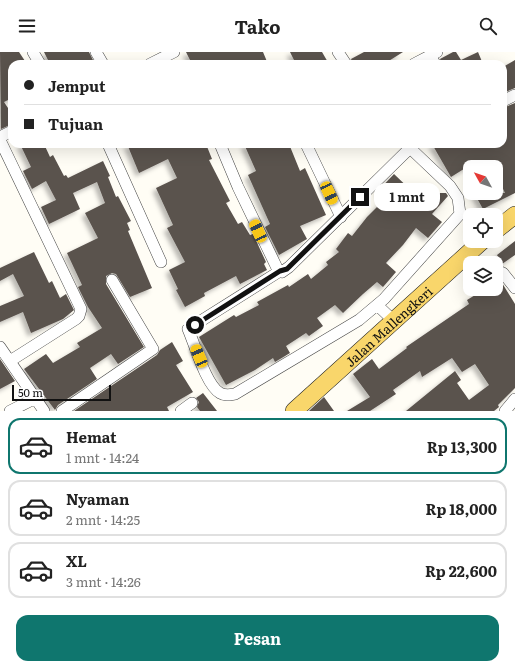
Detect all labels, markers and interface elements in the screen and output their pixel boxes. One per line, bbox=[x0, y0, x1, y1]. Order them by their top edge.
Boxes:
text: Tako bbox=[234, 13, 281, 40]
icon: menu bbox=[16, 15, 38, 37]
icon: search bbox=[477, 15, 499, 37]
text: Jemput bbox=[48, 74, 106, 97]
text: Tujuan bbox=[48, 112, 103, 135]
north arrow bbox=[463, 160, 503, 200]
map controls bbox=[463, 160, 503, 296]
car bbox=[318, 180, 340, 206]
callout: 1 mnt bbox=[374, 183, 440, 211]
text: 1 mnt bbox=[389, 187, 425, 206]
route end bbox=[351, 188, 369, 206]
button: locate bbox=[463, 208, 503, 248]
car bbox=[247, 218, 269, 244]
button: layers bbox=[463, 256, 503, 296]
street label: Jalan Mallengkeri bbox=[340, 281, 437, 370]
route start bbox=[186, 316, 204, 334]
car bbox=[189, 343, 209, 369]
scale bar bbox=[12, 383, 111, 402]
text: 50 m bbox=[18, 384, 43, 400]
text: Hemat bbox=[66, 425, 117, 448]
icon: car bbox=[18, 428, 54, 464]
text: Rp 13,300 bbox=[427, 435, 497, 458]
text: 1 mnt · 14:24 bbox=[66, 448, 139, 467]
text: Nyaman bbox=[66, 487, 129, 510]
icon: car bbox=[18, 490, 54, 526]
text: Rp 18,000 bbox=[426, 497, 497, 520]
text: 2 mnt · 14:25 bbox=[66, 510, 140, 529]
text: XL bbox=[66, 549, 87, 572]
icon: car bbox=[18, 552, 54, 588]
text: Rp 22,600 bbox=[425, 559, 497, 582]
text: 3 mnt · 14:26 bbox=[66, 572, 141, 591]
button: Pesan bbox=[16, 615, 499, 661]

